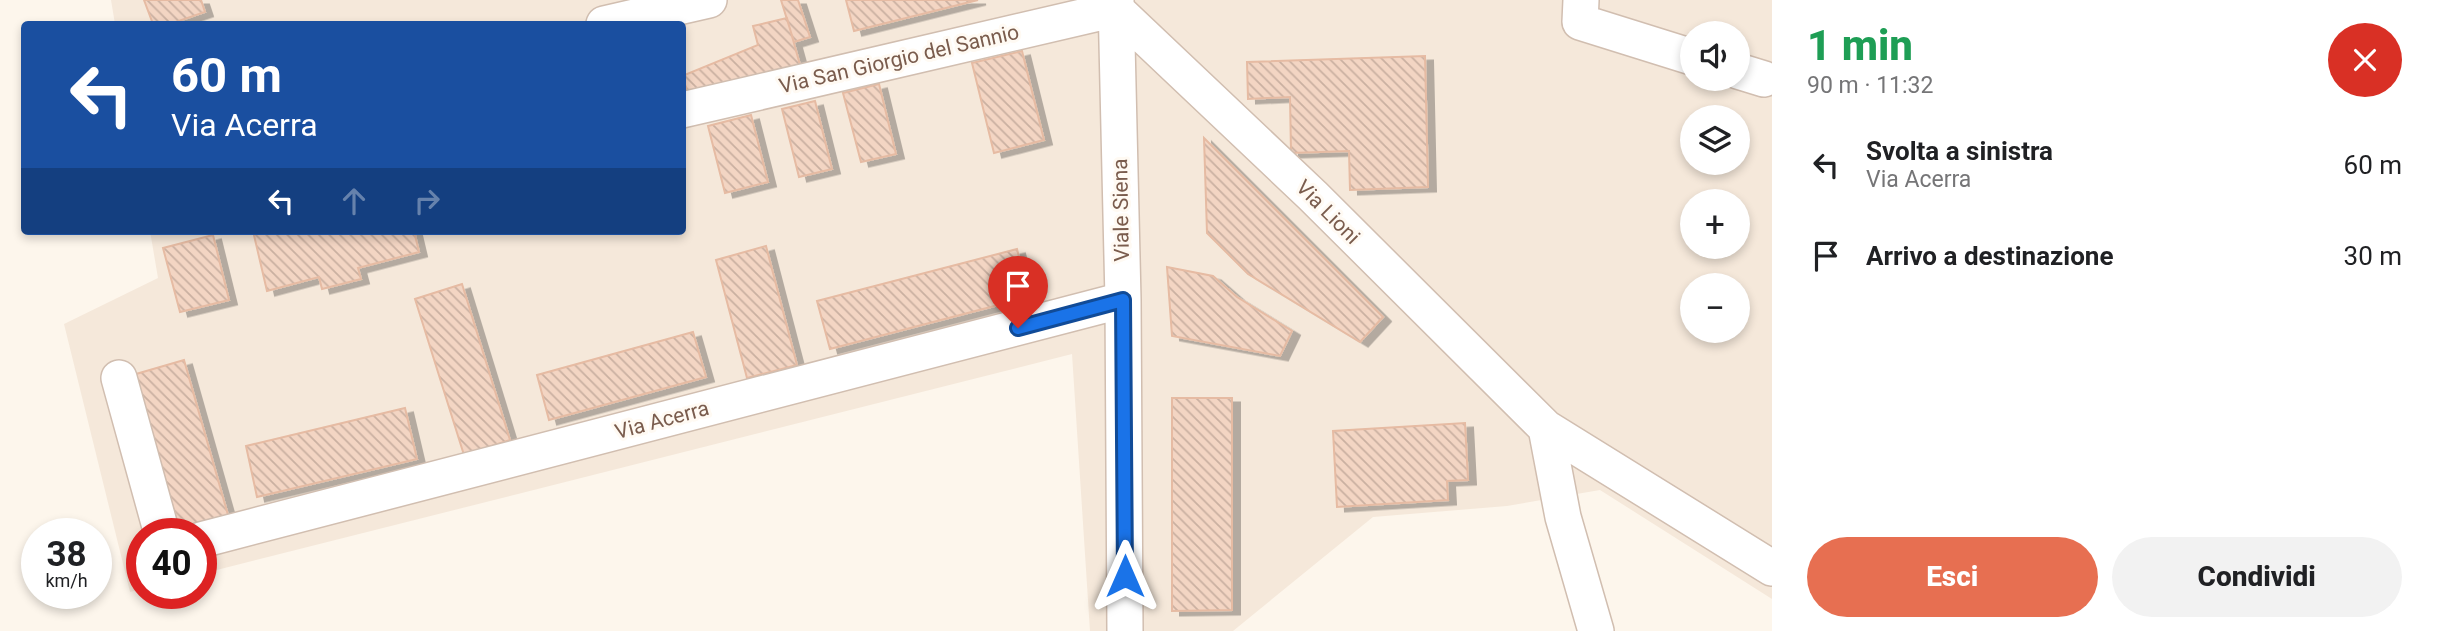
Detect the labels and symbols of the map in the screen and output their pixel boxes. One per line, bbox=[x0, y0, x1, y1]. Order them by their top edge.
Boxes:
street label: Via San Giorgio del Sannio bbox=[777, 20, 1021, 98]
street label: Viale Siena bbox=[1108, 158, 1134, 262]
street label: Via Lioni bbox=[1291, 175, 1365, 249]
pin bbox=[988, 256, 1048, 328]
street label: Via Acerra bbox=[612, 396, 712, 444]
speed limit sign: 40 bbox=[126, 518, 217, 609]
position arrow bbox=[1088, 539, 1162, 613]

